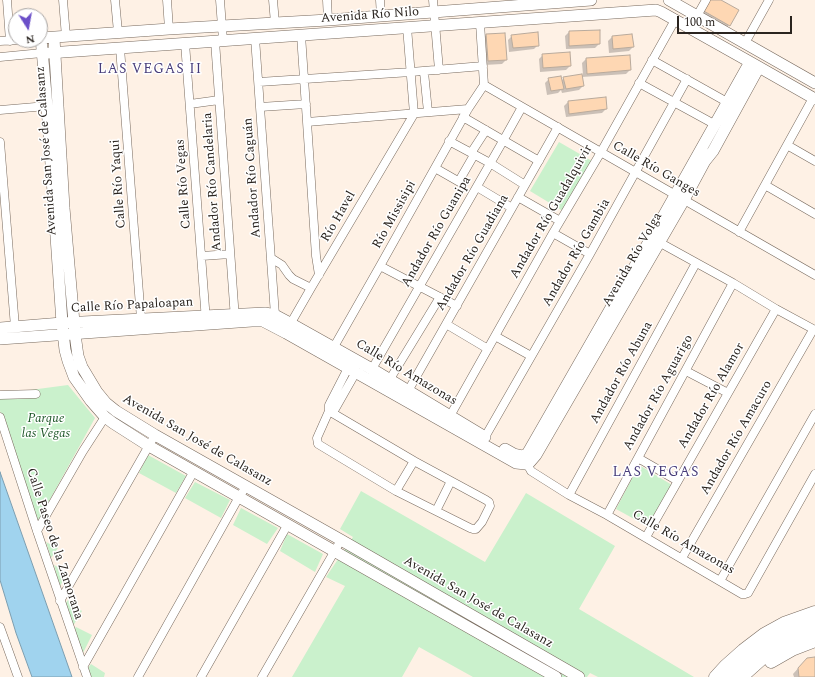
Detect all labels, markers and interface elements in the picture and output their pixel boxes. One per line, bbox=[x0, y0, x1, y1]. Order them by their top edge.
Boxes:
street label: Avenida Río Nilo bbox=[320, 5, 420, 27]
north arrow bbox=[8, 8, 48, 48]
scale bar bbox=[679, 8, 794, 34]
text: 100 m bbox=[684, 13, 715, 32]
text: N bbox=[24, 30, 36, 48]
district label: LAS VEGAS II bbox=[98, 62, 202, 78]
street label: Avenida San José de Calasanz bbox=[33, 66, 61, 236]
street label: Andador Río Candelaria bbox=[200, 112, 226, 252]
street label: Andador Río Caguán bbox=[241, 117, 265, 239]
street label: Calle Río Yaqui bbox=[108, 139, 130, 229]
street label: Calle Río Vegas bbox=[173, 139, 195, 229]
street label: Calle Río Ganges bbox=[609, 139, 703, 201]
street label: Andador Río Guadalquivir bbox=[507, 142, 597, 282]
street label: Andador Río Guanipa bbox=[399, 174, 475, 290]
street label: Río Missisipi bbox=[370, 178, 420, 252]
street label: Río Havel bbox=[318, 189, 360, 245]
street label: Andador Río Guadiana bbox=[433, 192, 513, 314]
street label: Andador Río Gambia bbox=[540, 196, 614, 310]
street label: Avenida Río Volga bbox=[600, 210, 666, 310]
street label: Calle Río Papaloapan bbox=[70, 295, 194, 317]
street label: Andador Río Abuna bbox=[587, 319, 657, 427]
street label: Andador Río Aguarigo bbox=[621, 332, 697, 454]
street label: Calle Río Amazonas bbox=[352, 337, 460, 409]
street label: Andador Río Alamor bbox=[675, 340, 749, 452]
street label: Andador Río Amacuro bbox=[698, 378, 776, 498]
street label: Avenida San José de Calasanz bbox=[119, 392, 275, 490]
park label: Parque las Vegas bbox=[22, 411, 70, 442]
district label: LAS VEGAS bbox=[613, 465, 699, 481]
street label: Calle Paseo de la Zamorana bbox=[22, 466, 86, 622]
street label: Calle Río Amazonas bbox=[629, 507, 737, 579]
street label: Avenida San José de Calasanz bbox=[400, 554, 556, 652]

